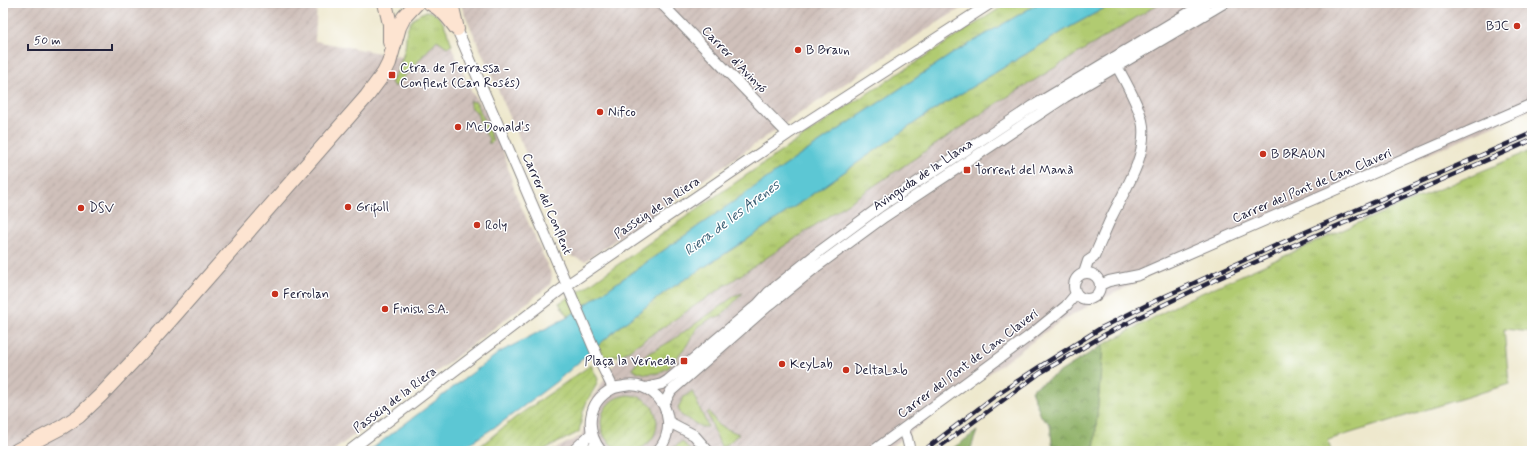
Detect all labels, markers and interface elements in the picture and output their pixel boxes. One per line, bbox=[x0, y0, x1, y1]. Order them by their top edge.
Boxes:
place label: BJC bbox=[1486, 18, 1510, 35]
marker: BJC bbox=[1512, 21, 1522, 31]
street label: Carrer d'Avinyó bbox=[698, 23, 771, 98]
scale bar bbox=[28, 26, 112, 52]
text: 50 m bbox=[34, 33, 61, 49]
place label: B Braun bbox=[806, 42, 850, 59]
marker: B Braun bbox=[793, 45, 803, 55]
place label: Ctra. de Terrassa - Conflent (Can Rosés) bbox=[400, 60, 520, 92]
marker: Ctra. de Terrassa - Conflent (Can Rosés) bbox=[387, 70, 397, 80]
place label: Nifco bbox=[608, 104, 636, 121]
marker: Nifco bbox=[595, 107, 605, 117]
place label: McDonald's bbox=[466, 119, 530, 136]
marker: McDonald's bbox=[453, 122, 463, 132]
street label: Avinguda de la Llana bbox=[870, 135, 977, 216]
street label: Carrer del Pont de Can Claveri bbox=[1230, 145, 1394, 227]
place label: B BRAUN bbox=[1271, 146, 1325, 163]
marker: B BRAUN bbox=[1258, 149, 1268, 159]
street label: Carrer del Conflent bbox=[518, 151, 576, 257]
place label: Torrent del Manà bbox=[975, 162, 1074, 179]
marker: Torrent del Manà bbox=[962, 165, 972, 175]
street label: Passeig de la Riera bbox=[611, 173, 703, 243]
water label: Riera de les Arenes bbox=[681, 175, 785, 260]
place label: Grifoll bbox=[356, 199, 389, 218]
place label: DSV bbox=[89, 200, 115, 217]
marker: Grifoll bbox=[343, 202, 353, 212]
marker: DSV bbox=[76, 203, 86, 213]
place label: Roly bbox=[485, 217, 507, 234]
marker: Roly bbox=[472, 220, 482, 230]
place label: Ferrolan bbox=[283, 286, 329, 303]
marker: Ferrolan bbox=[270, 289, 280, 299]
place label: Finish S.A. bbox=[393, 301, 449, 318]
marker: Finish S.A. bbox=[380, 304, 390, 314]
street label: Carrer del Pont de Can Claveri bbox=[894, 306, 1042, 422]
place label: Plaça la Verneda bbox=[585, 353, 676, 370]
marker: Plaça la Verneda bbox=[679, 356, 689, 366]
place label: KeyLab bbox=[790, 356, 833, 373]
marker: KeyLab bbox=[777, 359, 787, 369]
place label: DeltaLab bbox=[854, 362, 908, 379]
street label: Passeig de la Riera bbox=[350, 363, 440, 437]
marker: DeltaLab bbox=[841, 365, 851, 375]

